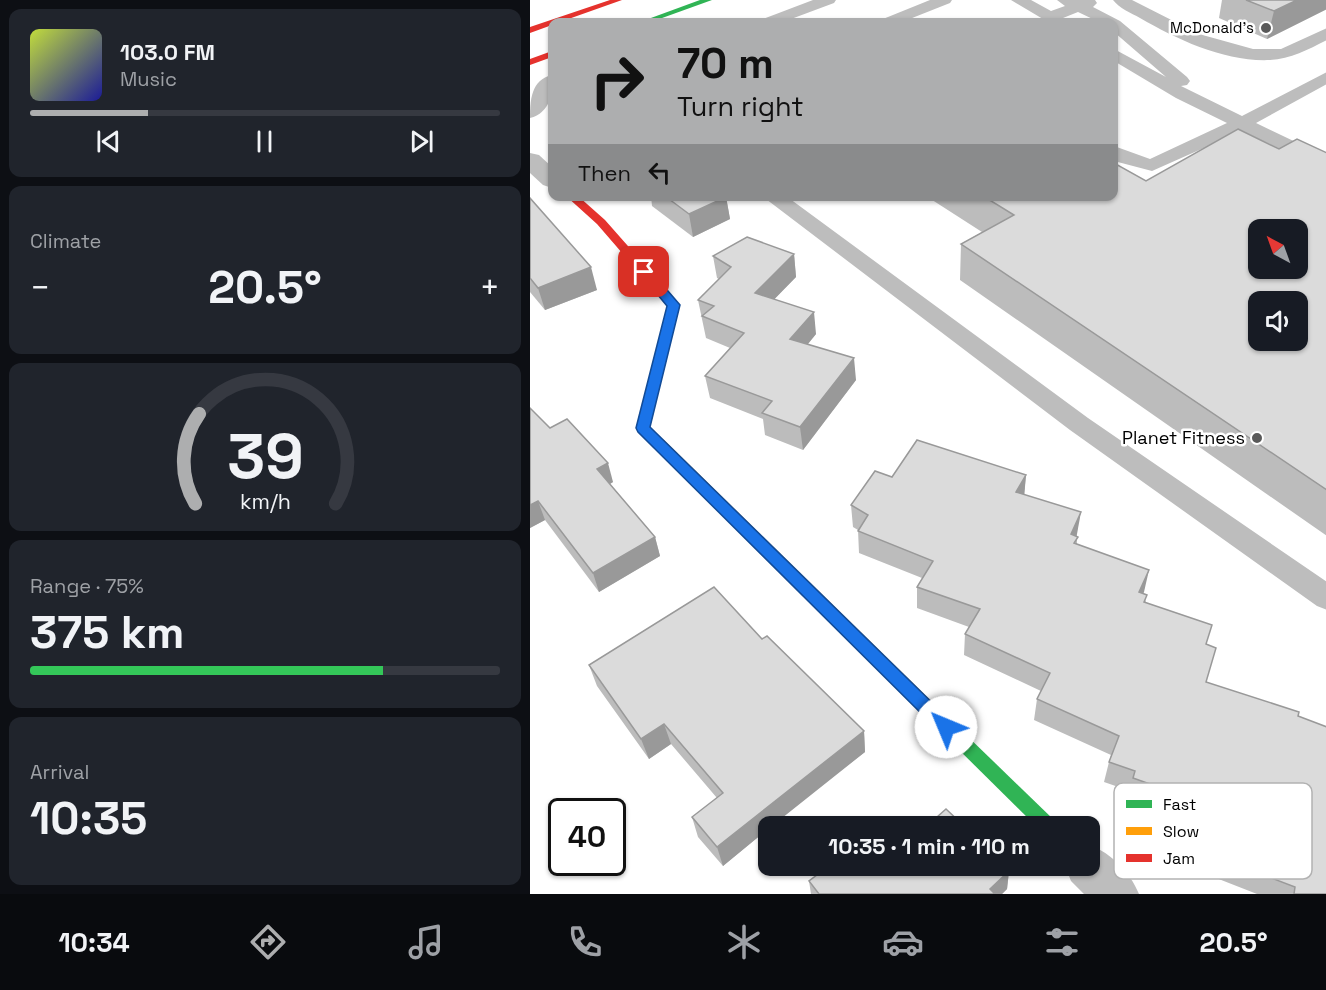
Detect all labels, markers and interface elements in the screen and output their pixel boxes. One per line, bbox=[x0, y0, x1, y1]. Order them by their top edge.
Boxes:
place label: McDonald's bbox=[1170, 18, 1254, 37]
marker: McDonald's bbox=[1259, 21, 1273, 35]
text: 70 m bbox=[677, 37, 774, 90]
text: 103.0 FM bbox=[120, 38, 215, 66]
icon: right bbox=[578, 42, 656, 120]
text: Music bbox=[120, 66, 177, 92]
text: Turn right bbox=[677, 89, 804, 124]
icon: previous bbox=[92, 125, 125, 158]
icon: pause bbox=[248, 125, 281, 158]
icon: next bbox=[405, 125, 438, 158]
icon: left bbox=[643, 156, 676, 189]
text: Then bbox=[578, 159, 631, 187]
north arrow bbox=[1248, 219, 1308, 279]
map controls bbox=[1248, 219, 1308, 351]
text: Climate bbox=[30, 228, 101, 254]
pin bbox=[618, 246, 669, 297]
icon: arrive bbox=[627, 255, 660, 288]
text: 20.5° bbox=[208, 259, 322, 316]
text: − bbox=[30, 267, 50, 309]
text: + bbox=[480, 267, 500, 309]
button: sound bbox=[1248, 291, 1308, 351]
text: 39 bbox=[227, 417, 303, 496]
place label: Planet Fitness bbox=[1122, 426, 1245, 449]
marker: Planet Fitness bbox=[1250, 431, 1264, 445]
text: km/h bbox=[239, 488, 291, 515]
text: Range · 75% bbox=[30, 573, 144, 599]
text: 375 km bbox=[30, 604, 185, 661]
position arrow bbox=[914, 695, 978, 759]
text: Arrival bbox=[30, 759, 89, 785]
legend bbox=[1114, 783, 1312, 879]
text: 10:35 bbox=[30, 790, 147, 847]
text: Fast bbox=[1163, 794, 1196, 815]
speed limit sign: 40 bbox=[548, 798, 626, 876]
text: Slow bbox=[1163, 821, 1199, 842]
text: 10:35 · 1 min · 110 m bbox=[828, 832, 1030, 860]
text: Jam bbox=[1163, 848, 1195, 869]
icon: directions bbox=[247, 921, 289, 963]
icon: music bbox=[405, 921, 447, 963]
icon: phone bbox=[564, 921, 606, 963]
icon: climate bbox=[723, 921, 765, 963]
icon: car bbox=[882, 921, 924, 963]
icon: filters bbox=[1041, 921, 1083, 963]
text: 10:34 bbox=[58, 925, 130, 960]
text: 20.5° bbox=[1199, 925, 1268, 960]

